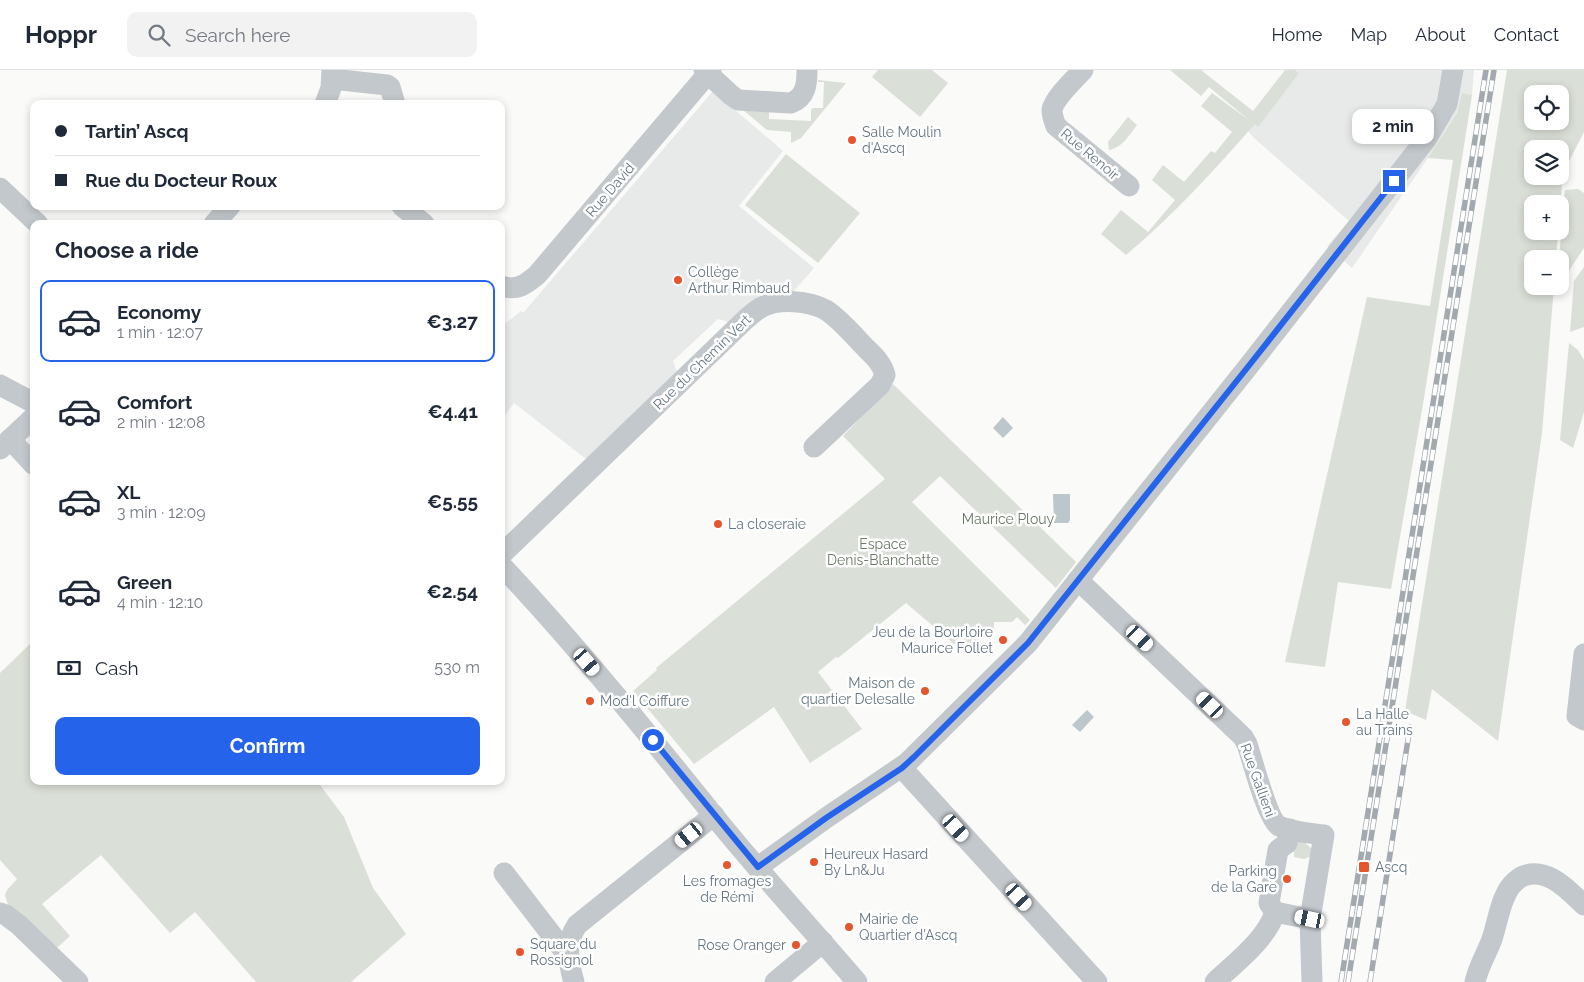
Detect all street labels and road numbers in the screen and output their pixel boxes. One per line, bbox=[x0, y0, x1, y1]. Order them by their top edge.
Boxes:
street label: Rue Renoir bbox=[1058, 125, 1122, 183]
street label: Rue David bbox=[582, 160, 638, 220]
street label: Rue du Chemin Vert bbox=[650, 311, 754, 413]
street label: Rue Gallieni bbox=[1237, 741, 1279, 819]

